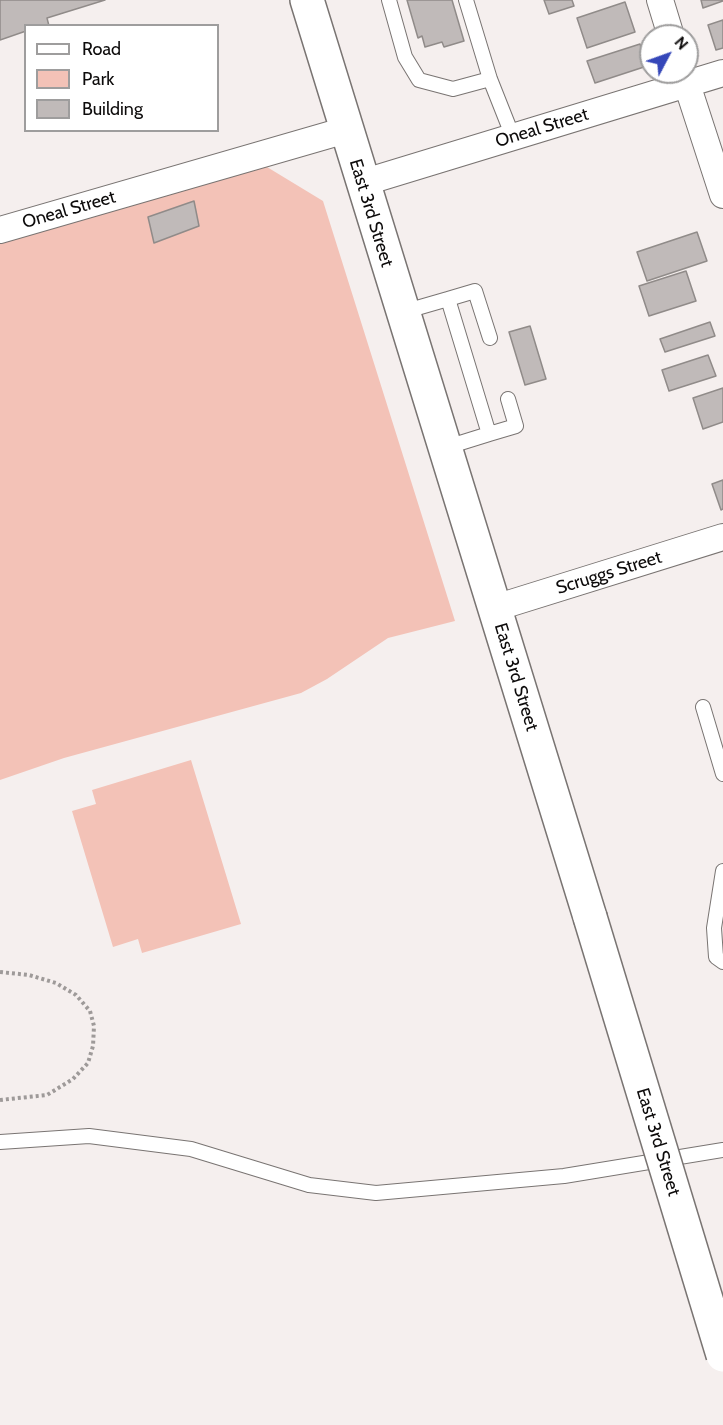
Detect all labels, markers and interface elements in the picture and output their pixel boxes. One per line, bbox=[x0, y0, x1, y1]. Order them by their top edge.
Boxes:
legend bbox=[24, 24, 219, 132]
north arrow bbox=[639, 24, 699, 84]
text: N bbox=[671, 33, 692, 54]
text: Road bbox=[82, 38, 121, 60]
text: Park bbox=[82, 68, 114, 90]
text: Building bbox=[82, 98, 143, 120]
street label: Oneal Street bbox=[493, 104, 591, 152]
street label: East 3rd Street bbox=[344, 156, 398, 270]
street label: Oneal Street bbox=[20, 186, 118, 234]
street label: Scruggs Street bbox=[553, 547, 665, 599]
street label: East 3rd Street bbox=[489, 620, 543, 734]
street label: East 3rd Street bbox=[631, 1085, 685, 1199]

